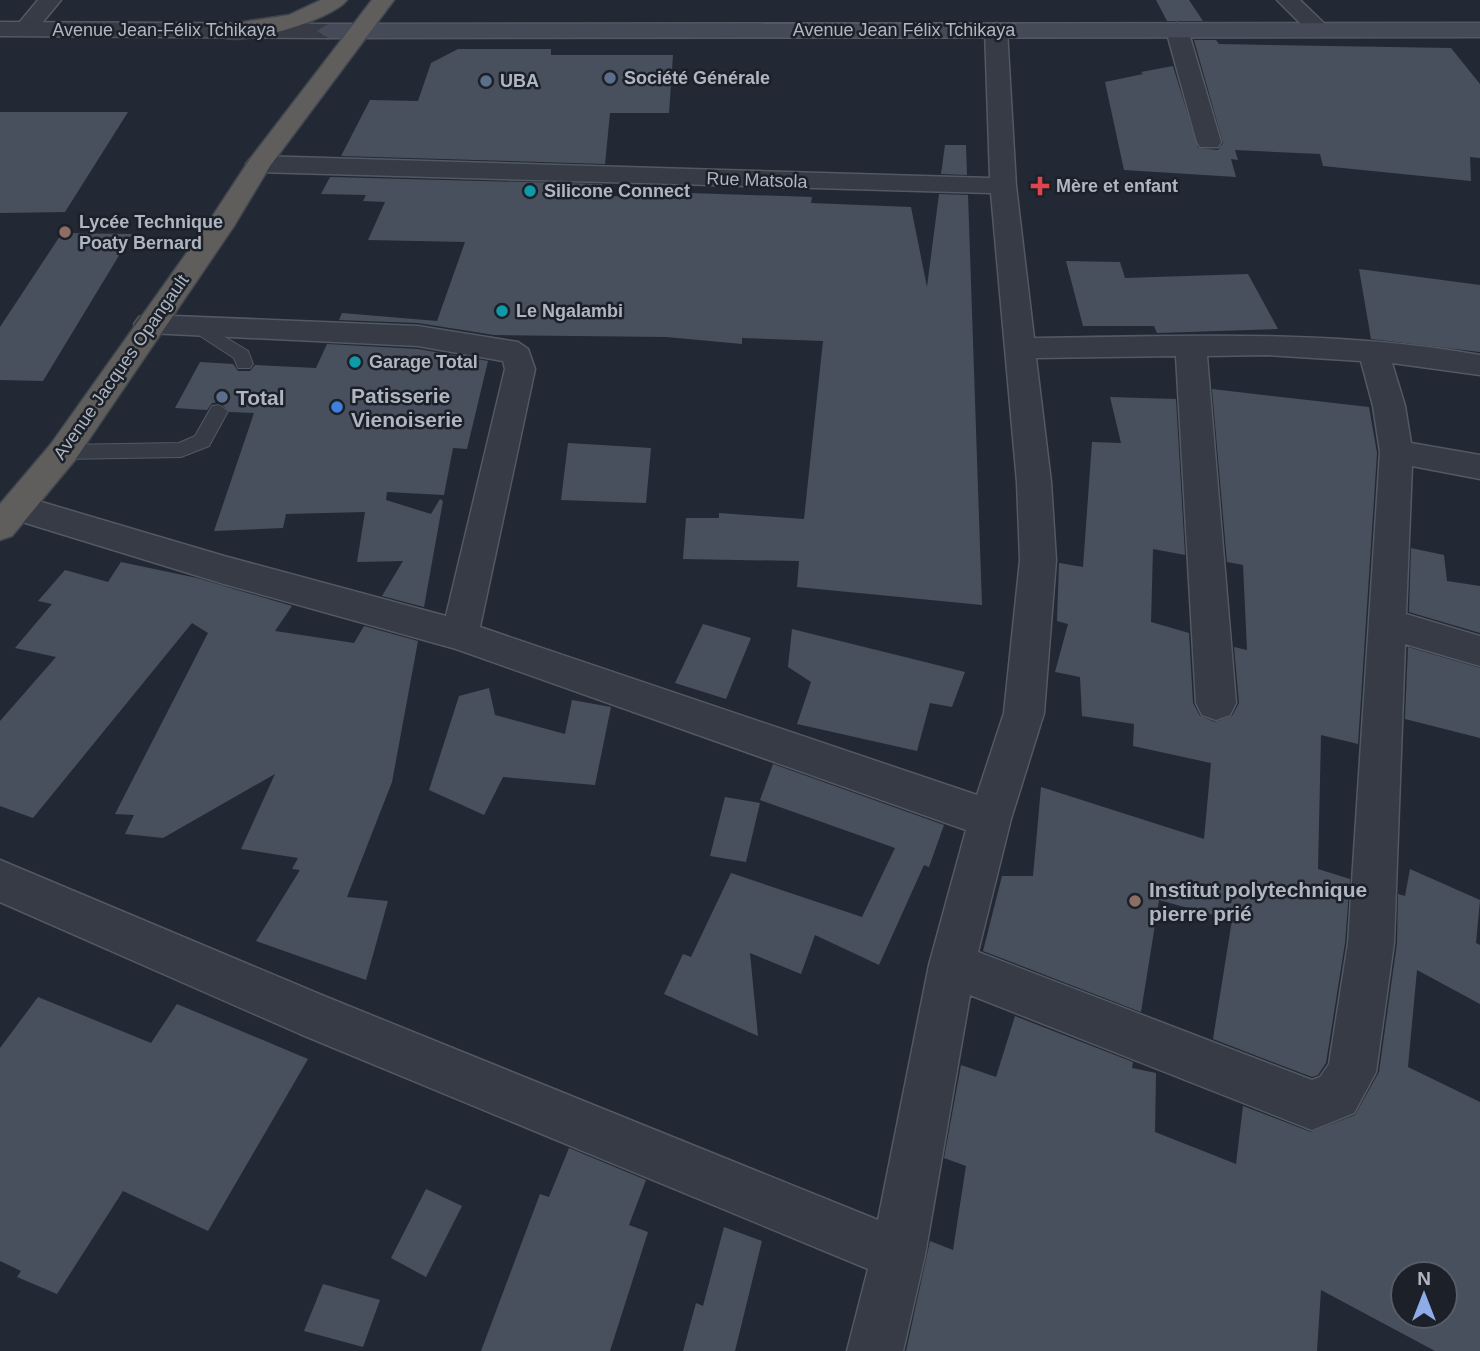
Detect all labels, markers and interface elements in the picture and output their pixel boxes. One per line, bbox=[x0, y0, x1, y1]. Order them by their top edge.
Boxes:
street label: Avenue Jean-Félix Tchikaya bbox=[52, 20, 277, 40]
street label: Avenue Jean Félix Tchikaya bbox=[793, 20, 1016, 40]
place label: Société Générale bbox=[624, 68, 770, 88]
marker: Société Générale bbox=[602, 70, 618, 86]
place label: UBA bbox=[500, 71, 539, 91]
marker: UBA bbox=[478, 73, 494, 89]
street label: Rue Matsola bbox=[706, 168, 809, 192]
marker: Mère et enfant bbox=[1030, 176, 1050, 196]
place label: Mère et enfant bbox=[1056, 176, 1178, 196]
place label: Silicone Connect bbox=[544, 181, 690, 201]
marker: Silicone Connect bbox=[522, 183, 538, 199]
place label: Lycée Technique Poaty Bernard bbox=[79, 212, 223, 253]
marker: Lycée Technique Poaty Bernard bbox=[57, 224, 73, 240]
street label: Avenue Jacques Opangault bbox=[49, 271, 193, 463]
place label: Le Ngalambi bbox=[516, 301, 623, 321]
marker: Le Ngalambi bbox=[494, 303, 510, 319]
place label: Garage Total bbox=[369, 352, 478, 372]
marker: Garage Total bbox=[347, 354, 363, 370]
place label: Patisserie Vienoiserie bbox=[351, 384, 463, 431]
place label: Total bbox=[236, 386, 285, 409]
marker: Total bbox=[214, 389, 230, 405]
marker: Patisserie Vienoiserie bbox=[329, 399, 345, 415]
place label: Institut polytechnique pierre prié bbox=[1149, 878, 1367, 925]
marker: Institut polytechnique pierre prié bbox=[1127, 893, 1143, 909]
north arrow bbox=[1389, 1260, 1459, 1330]
text: N bbox=[1417, 1268, 1431, 1289]

